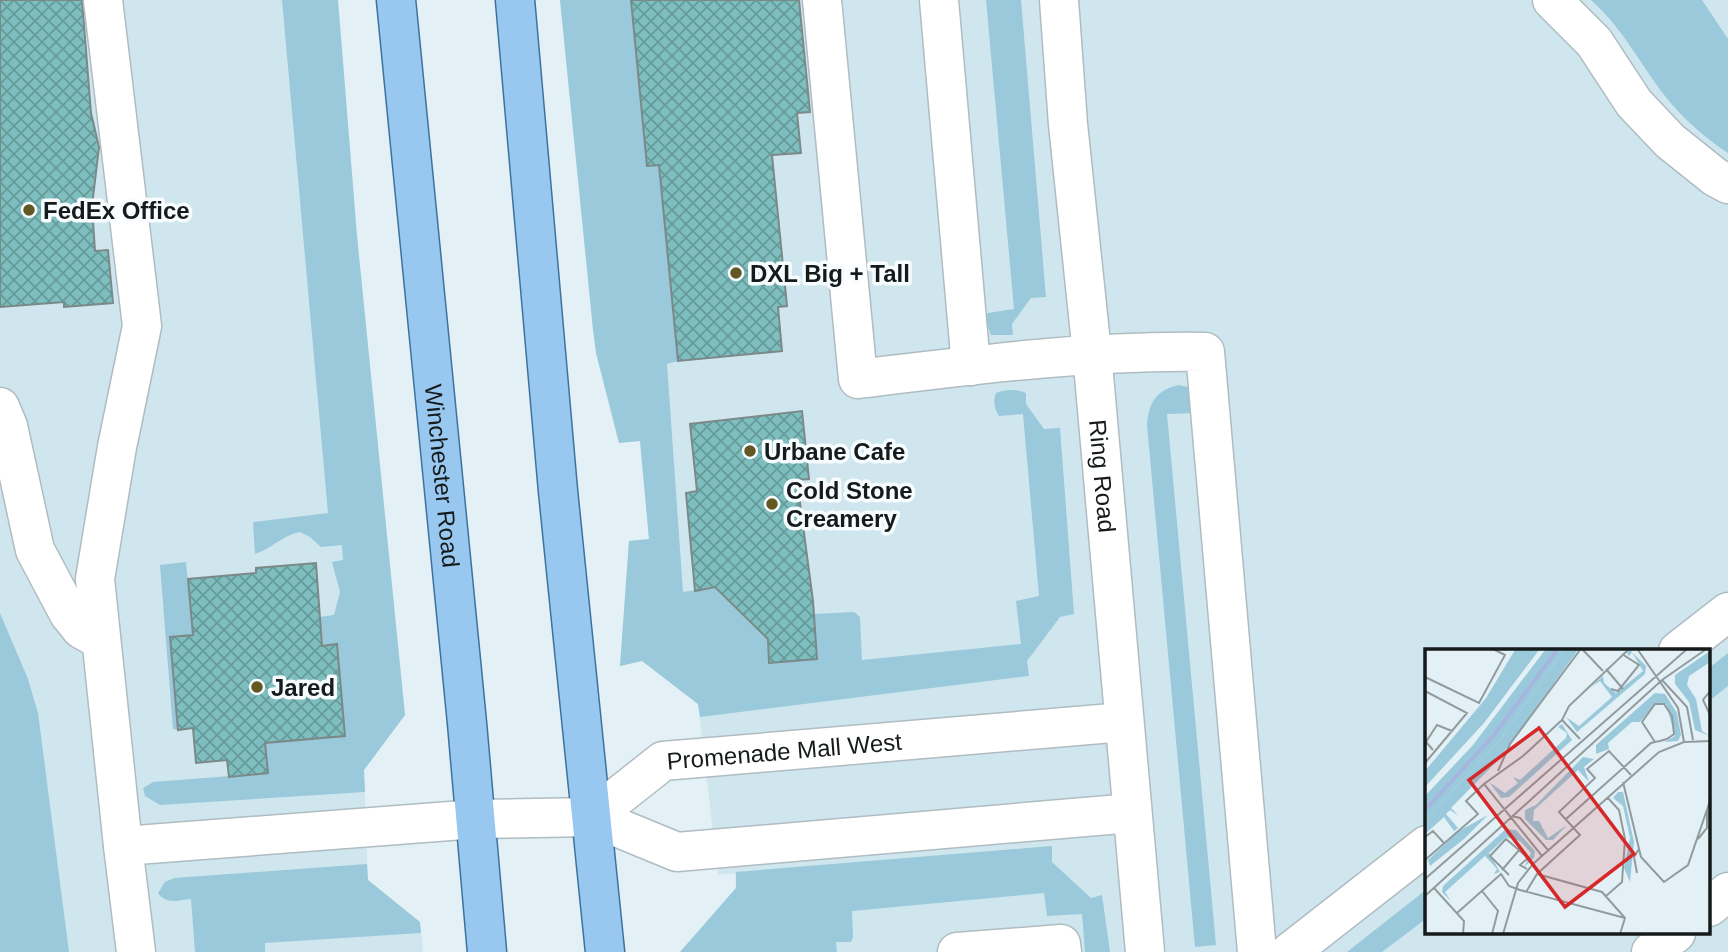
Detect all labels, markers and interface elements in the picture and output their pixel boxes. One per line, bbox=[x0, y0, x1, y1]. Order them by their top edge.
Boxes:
place label: FedEx Office bbox=[43, 197, 190, 224]
marker: FedEx Office bbox=[21, 202, 37, 218]
place label: DXL Big + Tall bbox=[750, 260, 910, 287]
marker: DXL Big + Tall bbox=[728, 265, 744, 281]
street label: Winchester Road bbox=[420, 383, 465, 569]
street label: Ring Road bbox=[1084, 418, 1121, 534]
place label: Urbane Cafe bbox=[764, 438, 905, 465]
marker: Urbane Cafe bbox=[742, 443, 758, 459]
place label: Cold Stone Creamery bbox=[786, 477, 913, 532]
marker: Cold Stone Creamery bbox=[764, 496, 780, 512]
inset map bbox=[1425, 649, 1710, 934]
place label: Jared bbox=[271, 674, 335, 701]
marker: Jared bbox=[249, 679, 265, 695]
street label: Promenade Mall West bbox=[666, 727, 903, 774]

